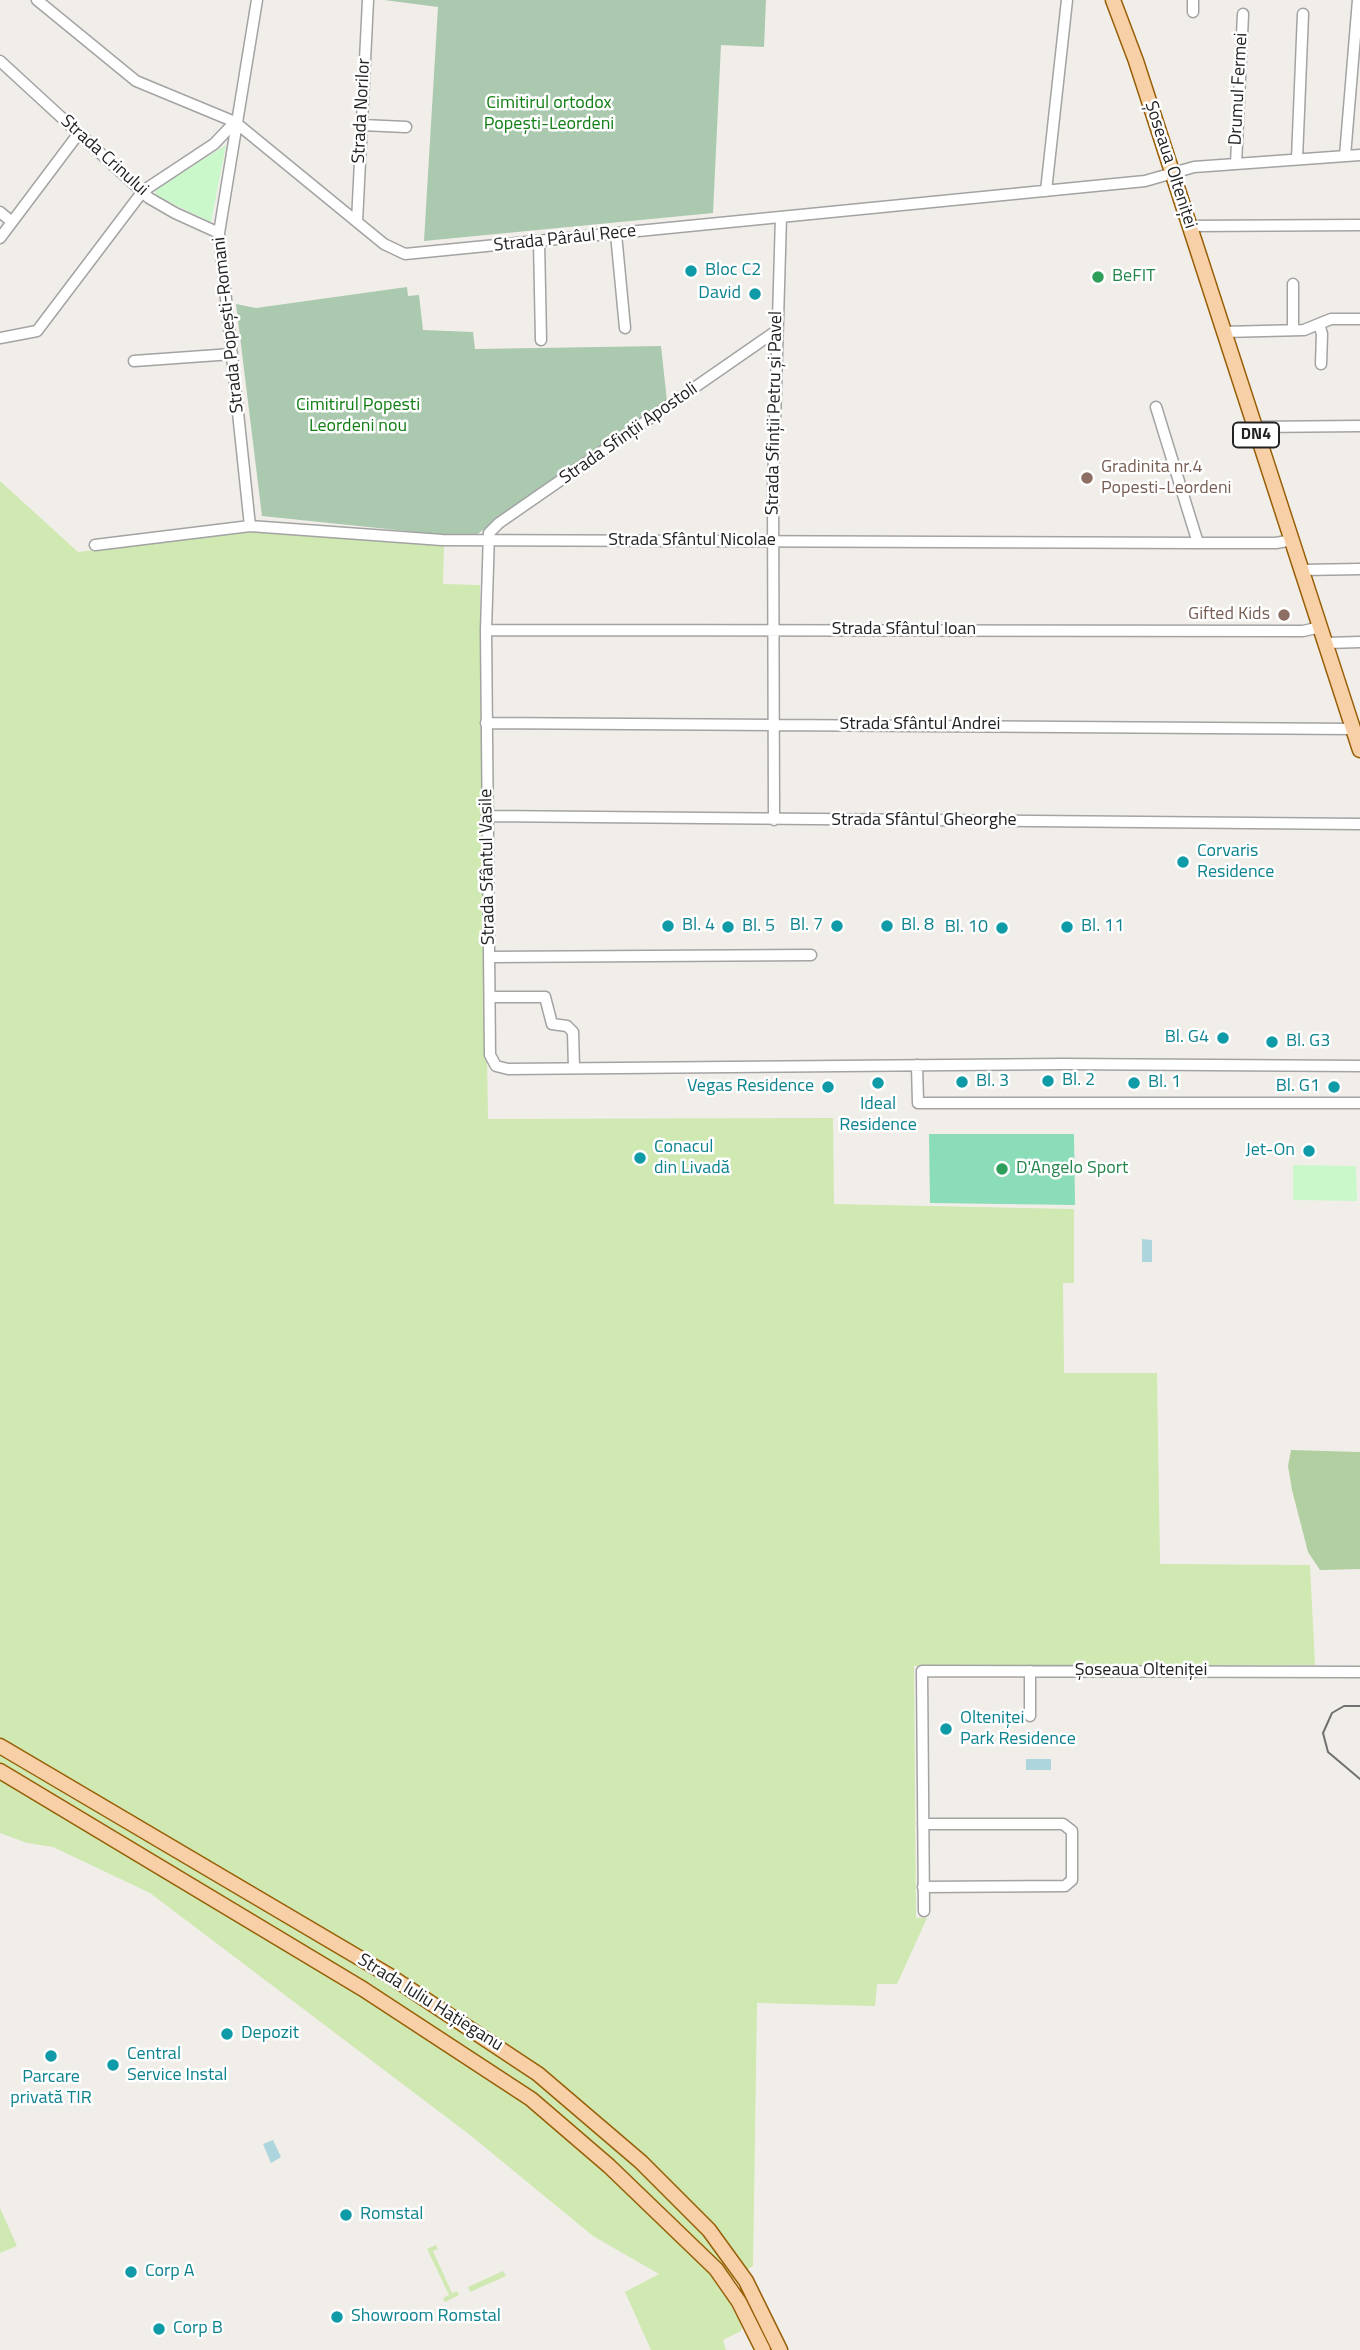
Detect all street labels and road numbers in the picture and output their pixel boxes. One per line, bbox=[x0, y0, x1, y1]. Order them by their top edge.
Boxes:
street label: Drumul Fermei bbox=[1225, 32, 1253, 146]
street label: Strada Norilor bbox=[348, 58, 376, 164]
street label: Șoseaua Olteniței bbox=[1139, 99, 1201, 231]
street label: Strada Crinului bbox=[56, 111, 152, 201]
street label: Strada Pârâul Rece bbox=[493, 221, 637, 257]
street label: Strada Popești-Romani bbox=[209, 236, 249, 414]
street label: Strada Sfinții Petru și Pavel bbox=[762, 311, 788, 515]
street label: Strada Sfinții Apostoli bbox=[556, 378, 702, 490]
road number: DN4 bbox=[1233, 422, 1279, 448]
street label: Strada Sfântul Nicolae bbox=[608, 530, 776, 552]
street label: Strada Sfântul Ioan bbox=[832, 619, 976, 641]
street label: Strada Sfântul Andrei bbox=[840, 714, 1000, 736]
street label: Strada Sfântul Vasile bbox=[476, 789, 500, 945]
street label: Strada Sfântul Gheorghe bbox=[831, 810, 1017, 832]
street label: Șoseaua Olteniței bbox=[1075, 1660, 1207, 1682]
street label: Strada Iuliu Hațieganu bbox=[353, 1950, 507, 2056]

